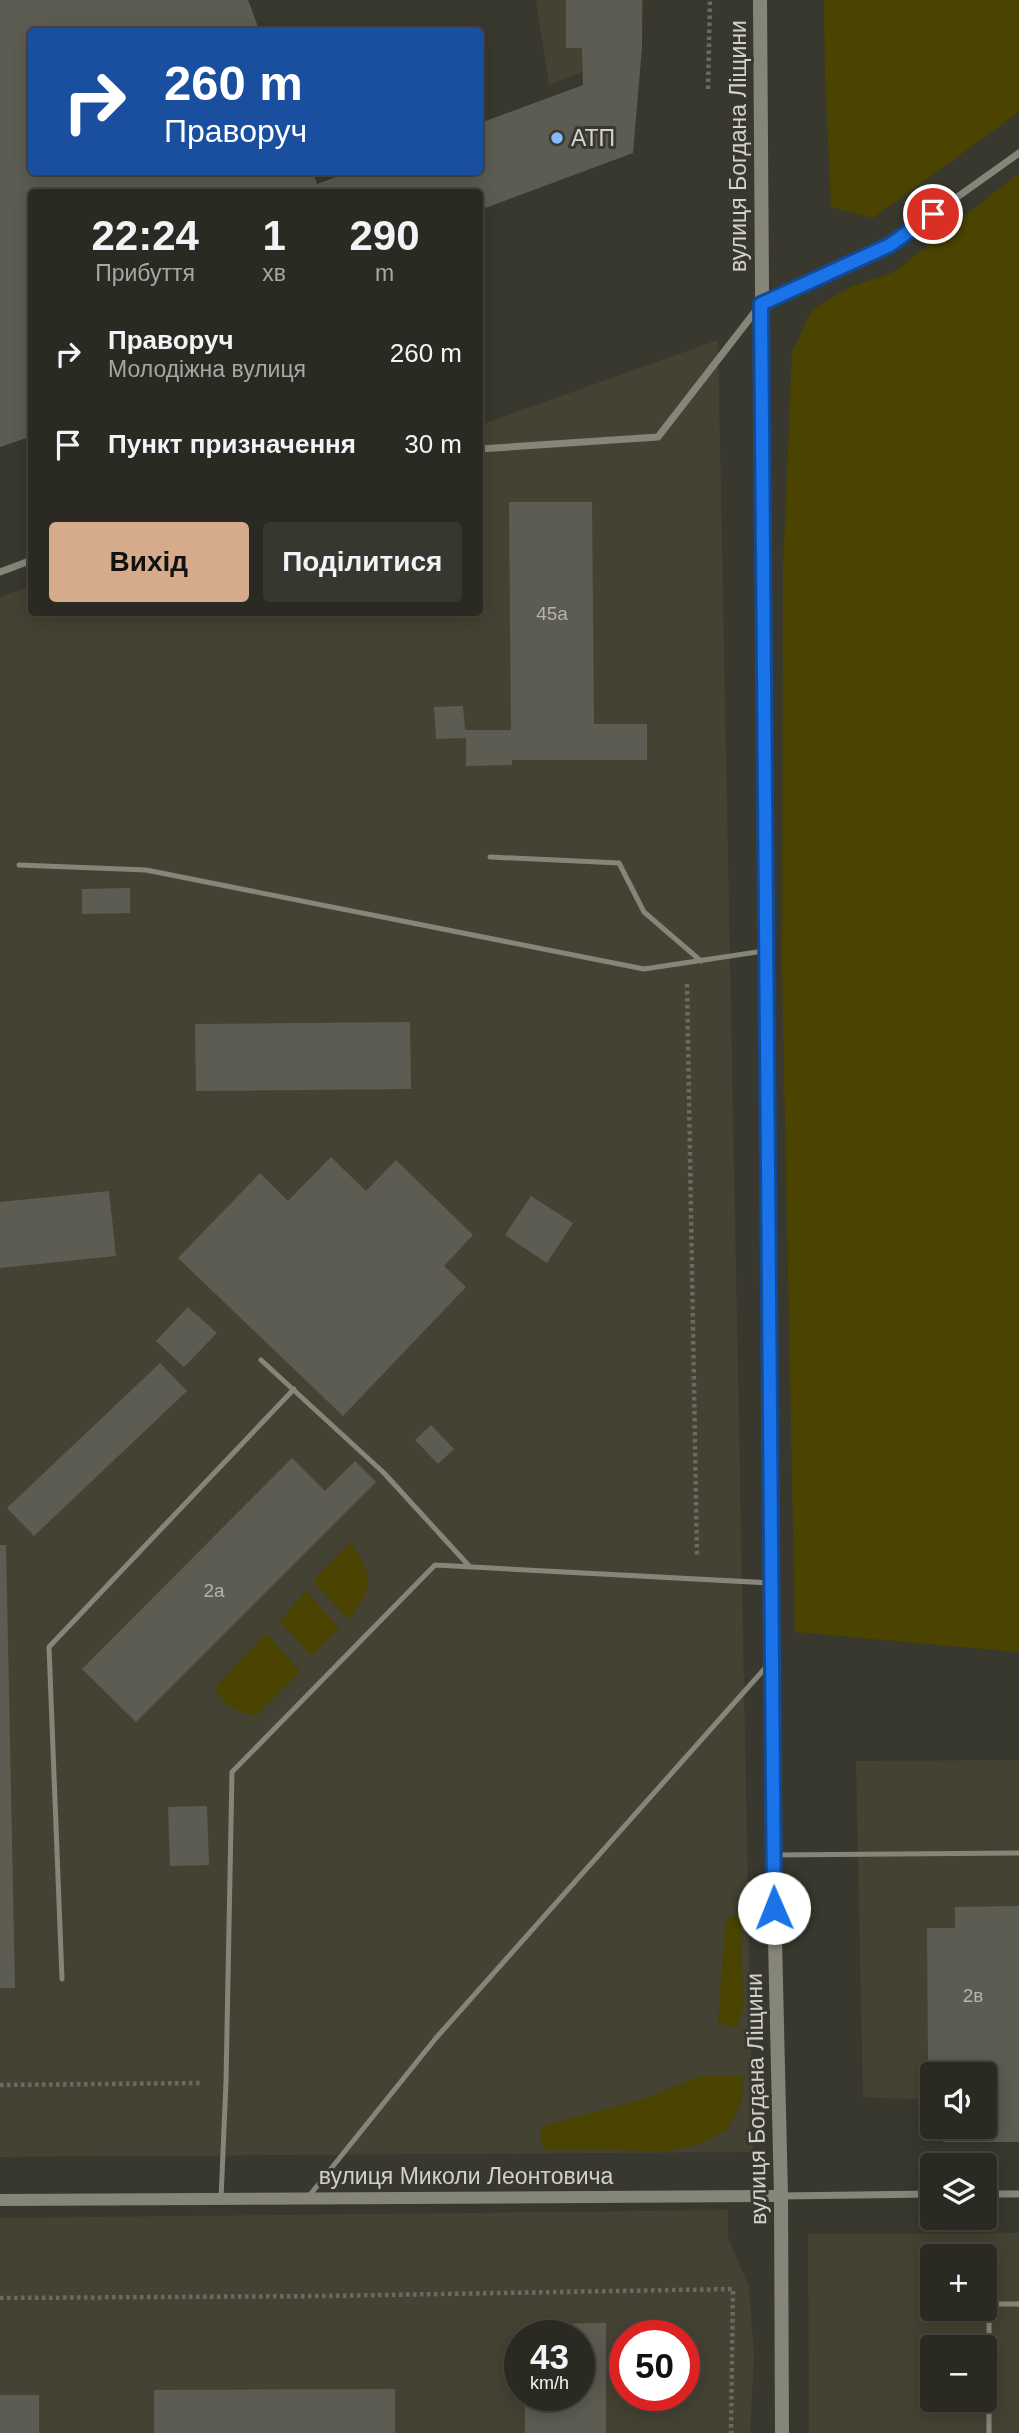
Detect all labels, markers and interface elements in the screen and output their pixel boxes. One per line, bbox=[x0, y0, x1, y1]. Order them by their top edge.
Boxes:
street label: вулиця Богдана Ліщини bbox=[725, 20, 751, 272]
icon: right bbox=[49, 56, 140, 147]
text: 260 m bbox=[164, 56, 303, 110]
text: Праворуч bbox=[164, 113, 307, 149]
place label: АТП bbox=[571, 125, 615, 151]
marker: АТП bbox=[549, 130, 565, 146]
pin bbox=[903, 184, 963, 244]
icon: arrive bbox=[914, 195, 952, 233]
text: 22:24 bbox=[91, 212, 199, 259]
text: 1 bbox=[262, 212, 286, 259]
text: 290 bbox=[349, 212, 420, 259]
text: Прибуття bbox=[95, 260, 195, 286]
text: хв bbox=[262, 260, 286, 286]
text: m bbox=[375, 260, 394, 286]
text: Праворуч bbox=[108, 325, 234, 355]
icon: right bbox=[49, 335, 87, 373]
text: 260 m bbox=[390, 338, 462, 368]
text: Молодіжна вулиця bbox=[108, 356, 306, 382]
icon: arrive bbox=[49, 426, 87, 464]
text: Пункт призначення bbox=[108, 429, 356, 459]
text: 30 m bbox=[404, 429, 462, 459]
button: Вихід bbox=[49, 522, 249, 602]
button: Поділитися bbox=[263, 522, 462, 602]
house number: 45а bbox=[536, 603, 568, 624]
house number: 2а bbox=[203, 1580, 225, 1601]
position arrow bbox=[737, 1871, 811, 1945]
street label: вулиця Богдана Ліщини bbox=[741, 1973, 771, 2225]
house number: 2в bbox=[963, 1985, 983, 2006]
map controls bbox=[920, 2062, 997, 2412]
button: sound bbox=[920, 2062, 997, 2139]
button: layers bbox=[920, 2153, 997, 2230]
street label: вулиця Миколи Леонтовича bbox=[319, 2163, 613, 2189]
button: + bbox=[920, 2244, 997, 2321]
speed limit sign: 50 bbox=[609, 2320, 700, 2411]
button: − bbox=[920, 2335, 997, 2412]
text: 43 bbox=[530, 2337, 569, 2376]
text: km/h bbox=[530, 2373, 569, 2393]

